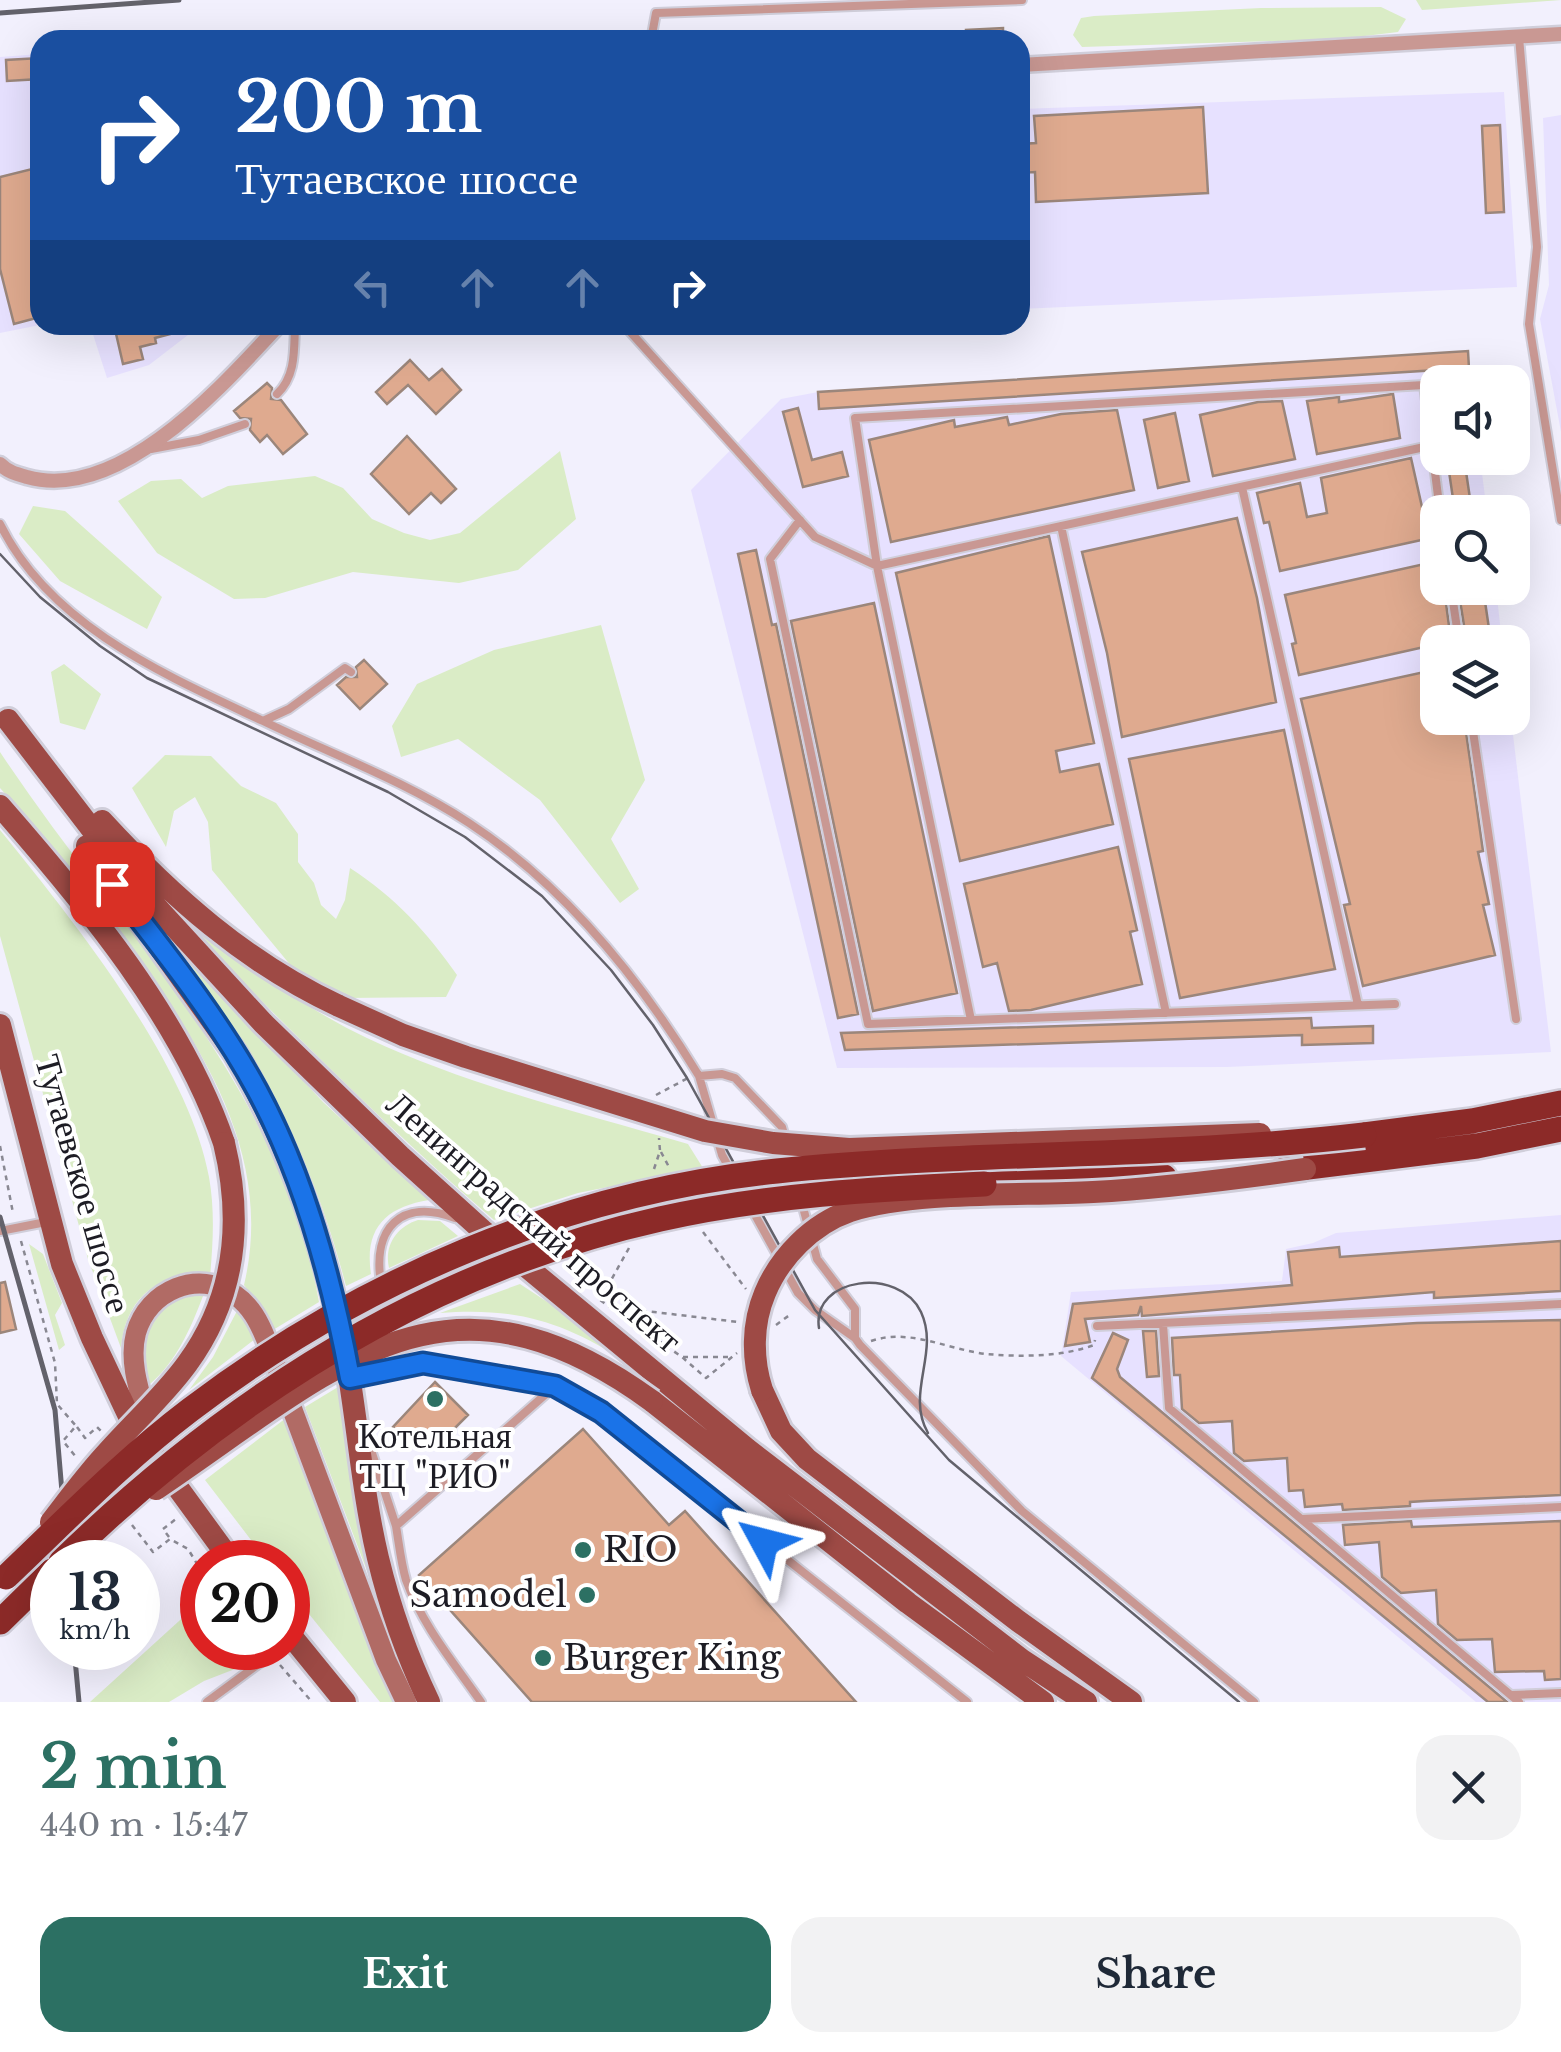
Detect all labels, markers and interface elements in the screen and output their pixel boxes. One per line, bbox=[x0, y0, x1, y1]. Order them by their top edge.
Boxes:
text: 200 m bbox=[235, 64, 482, 151]
icon: right bbox=[70, 70, 200, 200]
text: Тутаевское шоссе bbox=[235, 150, 578, 206]
icon: left bbox=[345, 260, 400, 315]
icon: ahead bbox=[450, 260, 505, 315]
icon: ahead bbox=[555, 260, 610, 315]
icon: right bbox=[660, 260, 715, 315]
map controls bbox=[1420, 365, 1530, 735]
button: sound bbox=[1420, 365, 1530, 475]
button: search bbox=[1420, 495, 1530, 605]
button: layers bbox=[1420, 625, 1530, 735]
pin bbox=[70, 842, 155, 927]
icon: arrive bbox=[85, 857, 140, 912]
street label: Тутаевское шоссе bbox=[26, 1050, 141, 1318]
street label: Ленинградский проспект bbox=[378, 1082, 691, 1361]
marker: Котельная ТЦ "РИО" bbox=[424, 1388, 446, 1410]
place label: Котельная ТЦ "РИО" bbox=[358, 1414, 512, 1497]
position arrow bbox=[712, 1490, 816, 1594]
place label: RIO bbox=[603, 1528, 678, 1571]
marker: RIO bbox=[572, 1539, 594, 1561]
speed limit sign: 20 bbox=[180, 1540, 310, 1670]
text: 13 bbox=[68, 1561, 122, 1624]
place label: Samodel bbox=[410, 1573, 567, 1616]
marker: Samodel bbox=[576, 1584, 598, 1606]
text: km/h bbox=[60, 1615, 130, 1646]
place label: Burger King bbox=[563, 1636, 782, 1679]
marker: Burger King bbox=[532, 1647, 554, 1669]
text: 2 min bbox=[40, 1730, 227, 1804]
button: close bbox=[1416, 1735, 1521, 1840]
text: 440 m · 15:47 bbox=[40, 1805, 248, 1845]
button: Exit bbox=[40, 1917, 771, 2032]
button: Share bbox=[791, 1917, 1521, 2032]

